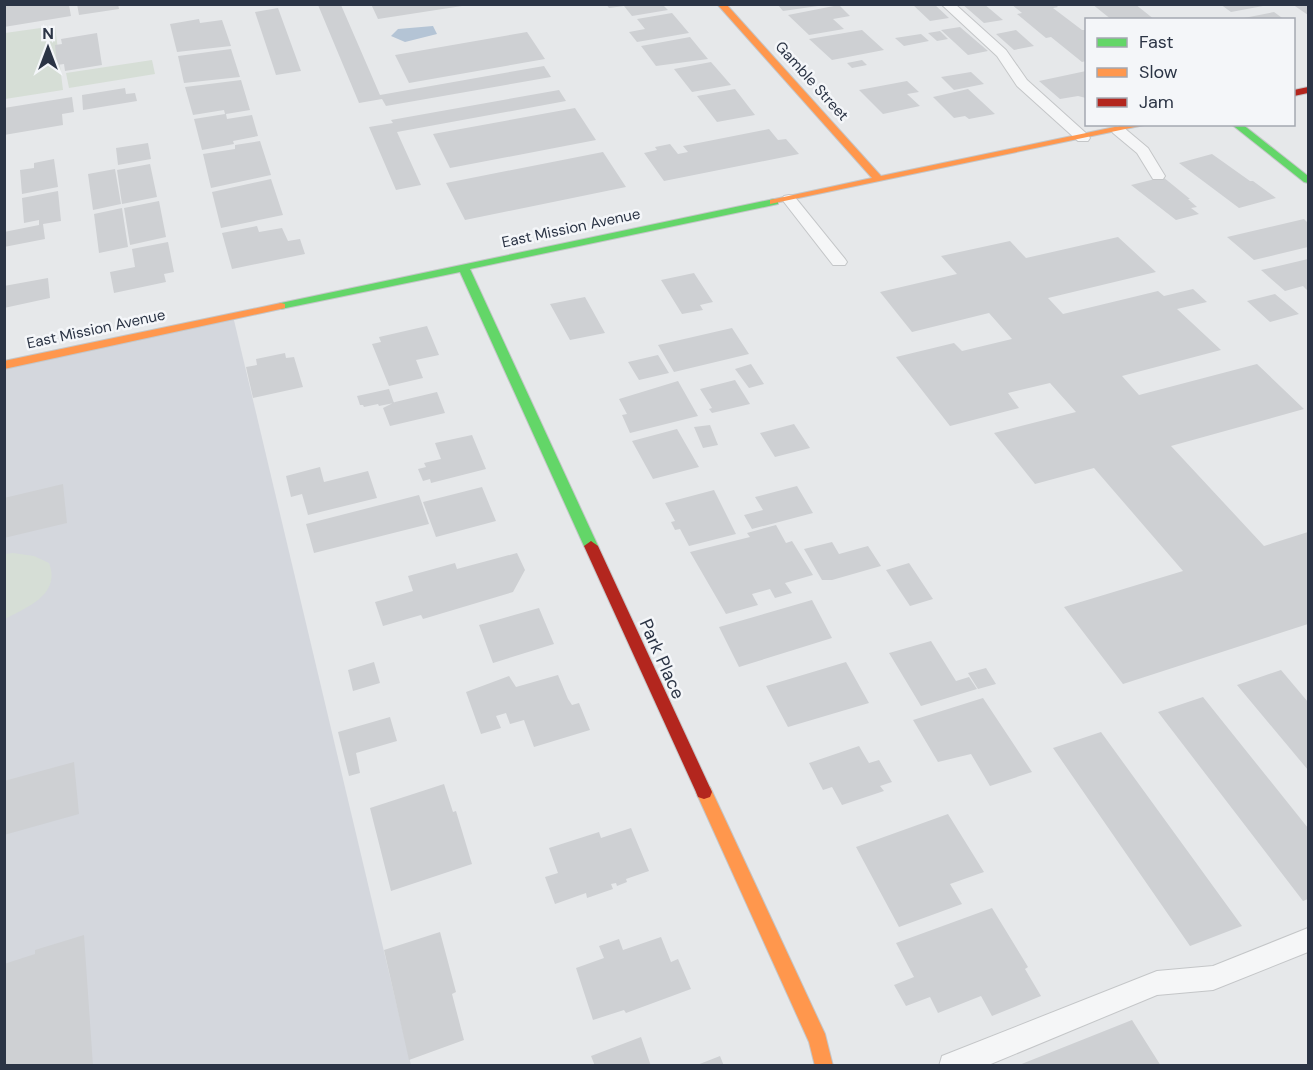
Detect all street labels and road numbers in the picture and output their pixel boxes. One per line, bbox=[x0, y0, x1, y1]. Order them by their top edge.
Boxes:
street label: Gamble Street bbox=[771, 37, 853, 125]
street label: East Mission Avenue bbox=[500, 204, 642, 252]
street label: East Mission Avenue bbox=[25, 305, 167, 353]
street label: Park Place bbox=[634, 615, 690, 703]

